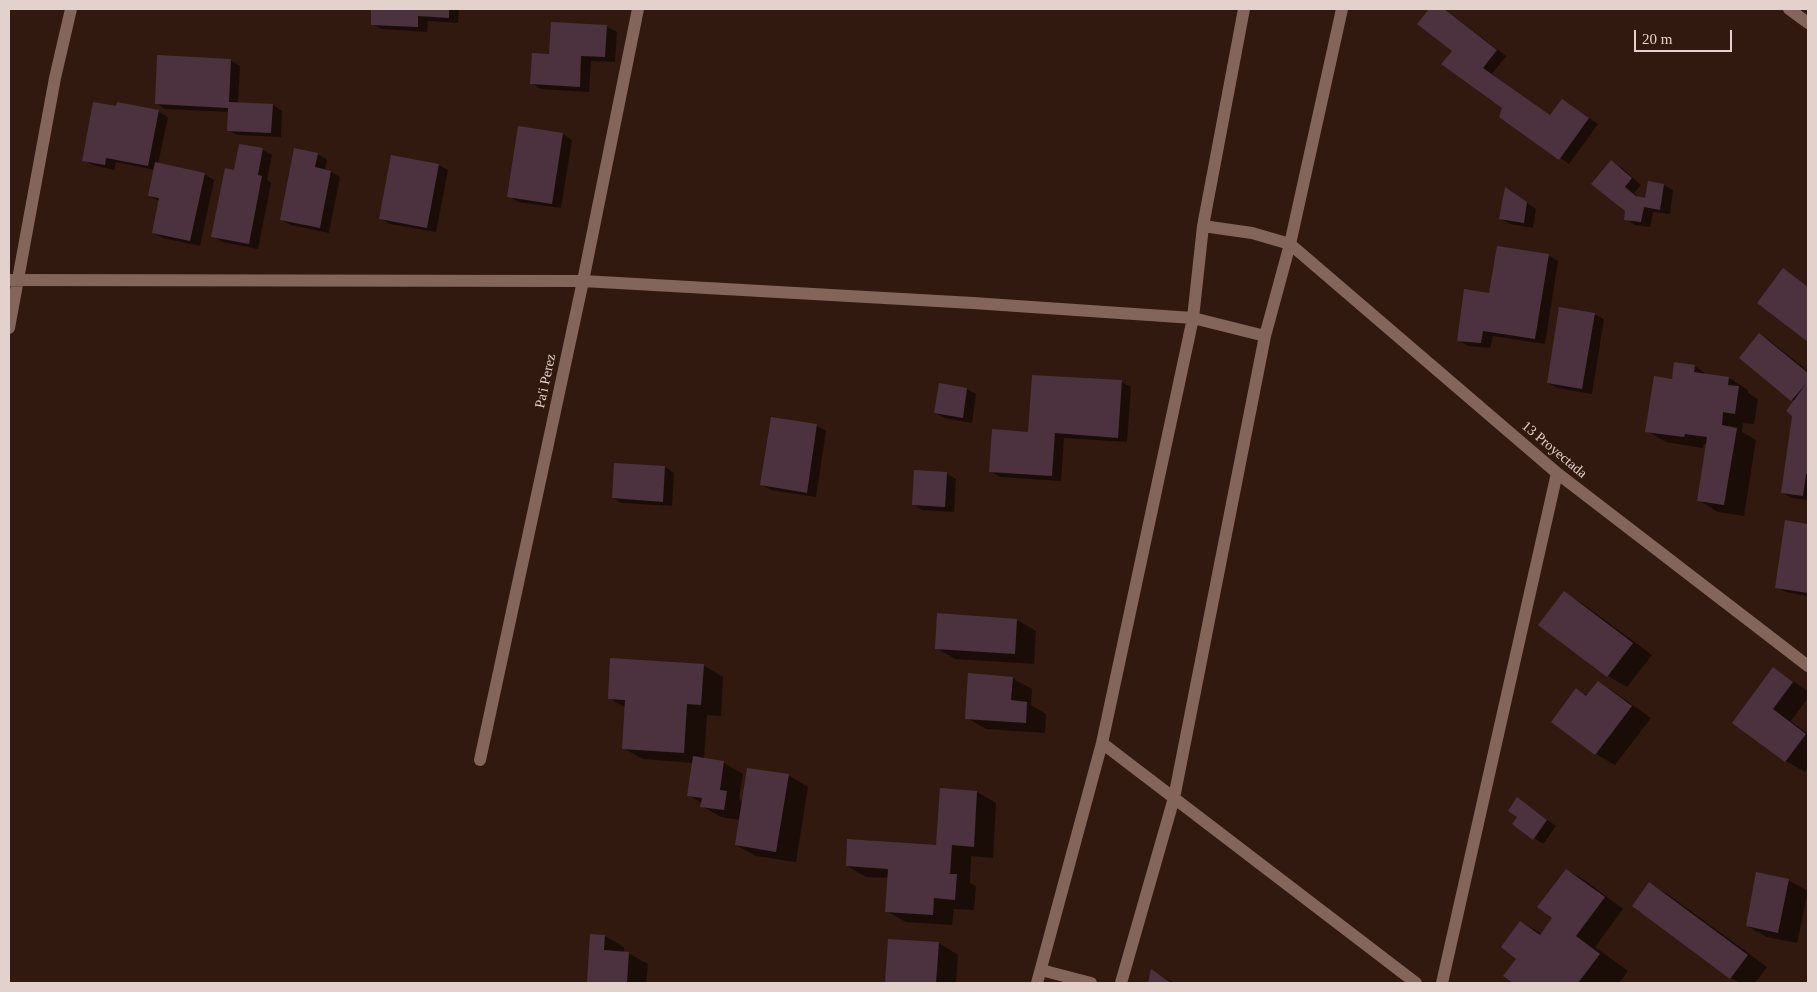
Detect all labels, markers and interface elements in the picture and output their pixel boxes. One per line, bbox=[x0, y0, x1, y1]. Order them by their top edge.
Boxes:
scale bar bbox=[1637, 20, 1734, 52]
text: 20 m bbox=[1642, 31, 1672, 47]
street label: Pa'i Perez bbox=[532, 352, 560, 410]
street label: 13 Proyectada bbox=[1518, 418, 1590, 482]

